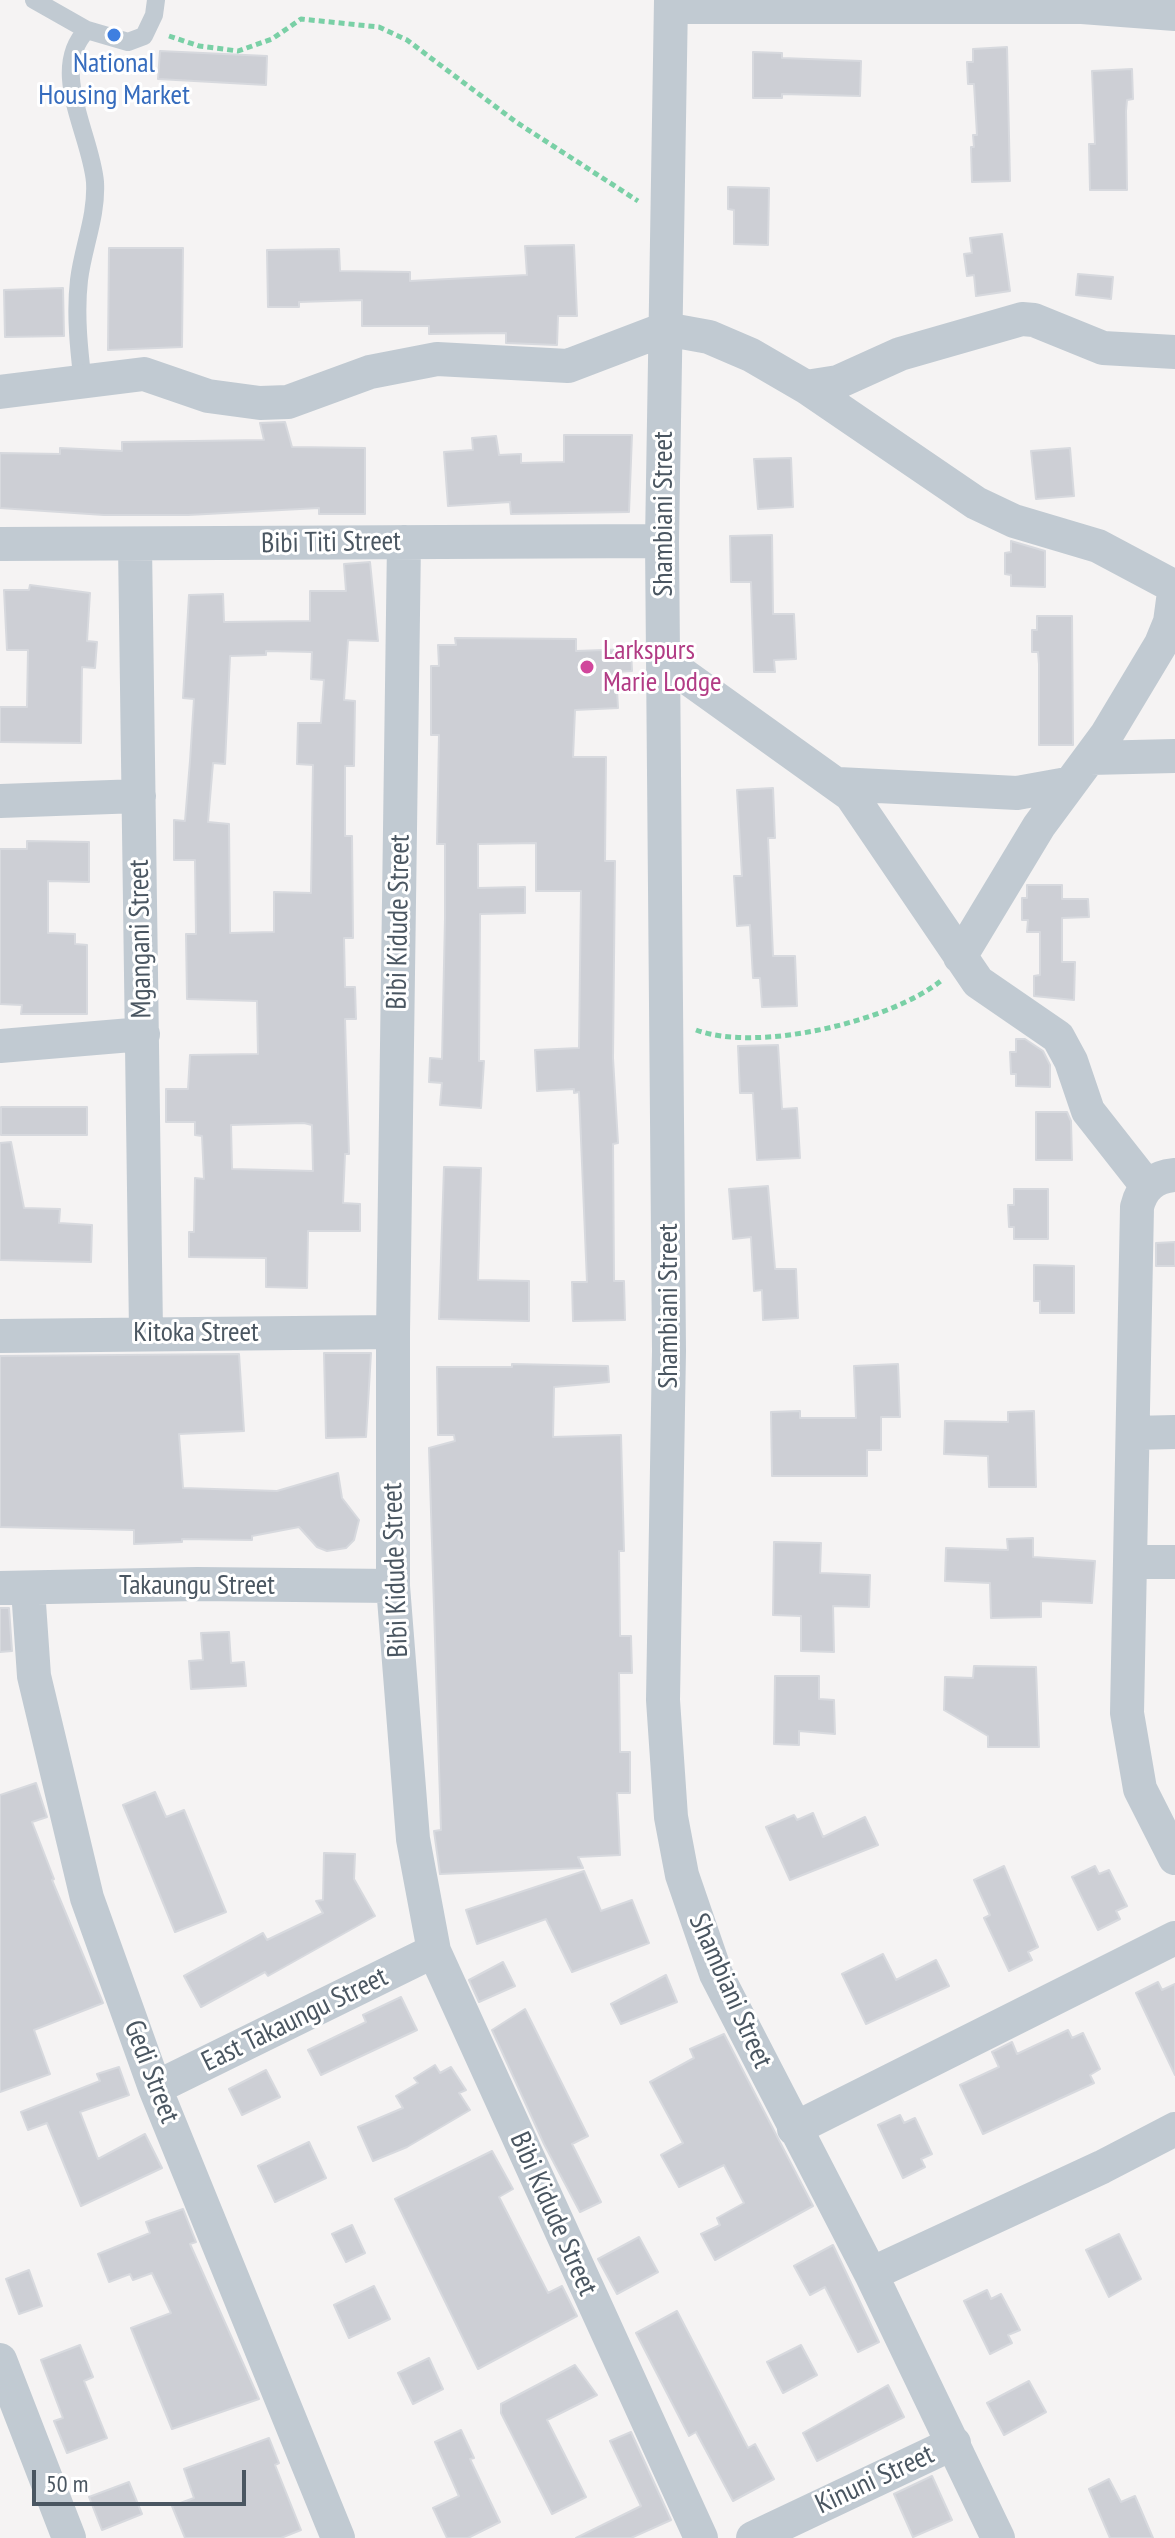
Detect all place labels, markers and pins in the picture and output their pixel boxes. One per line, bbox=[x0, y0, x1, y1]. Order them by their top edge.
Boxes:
marker: National Housing Market bbox=[105, 26, 123, 44]
place label: National Housing Market bbox=[38, 47, 190, 113]
place label: Larkspurs Marie Lodge bbox=[603, 634, 722, 700]
marker: Larkspurs Marie Lodge bbox=[578, 658, 596, 676]

